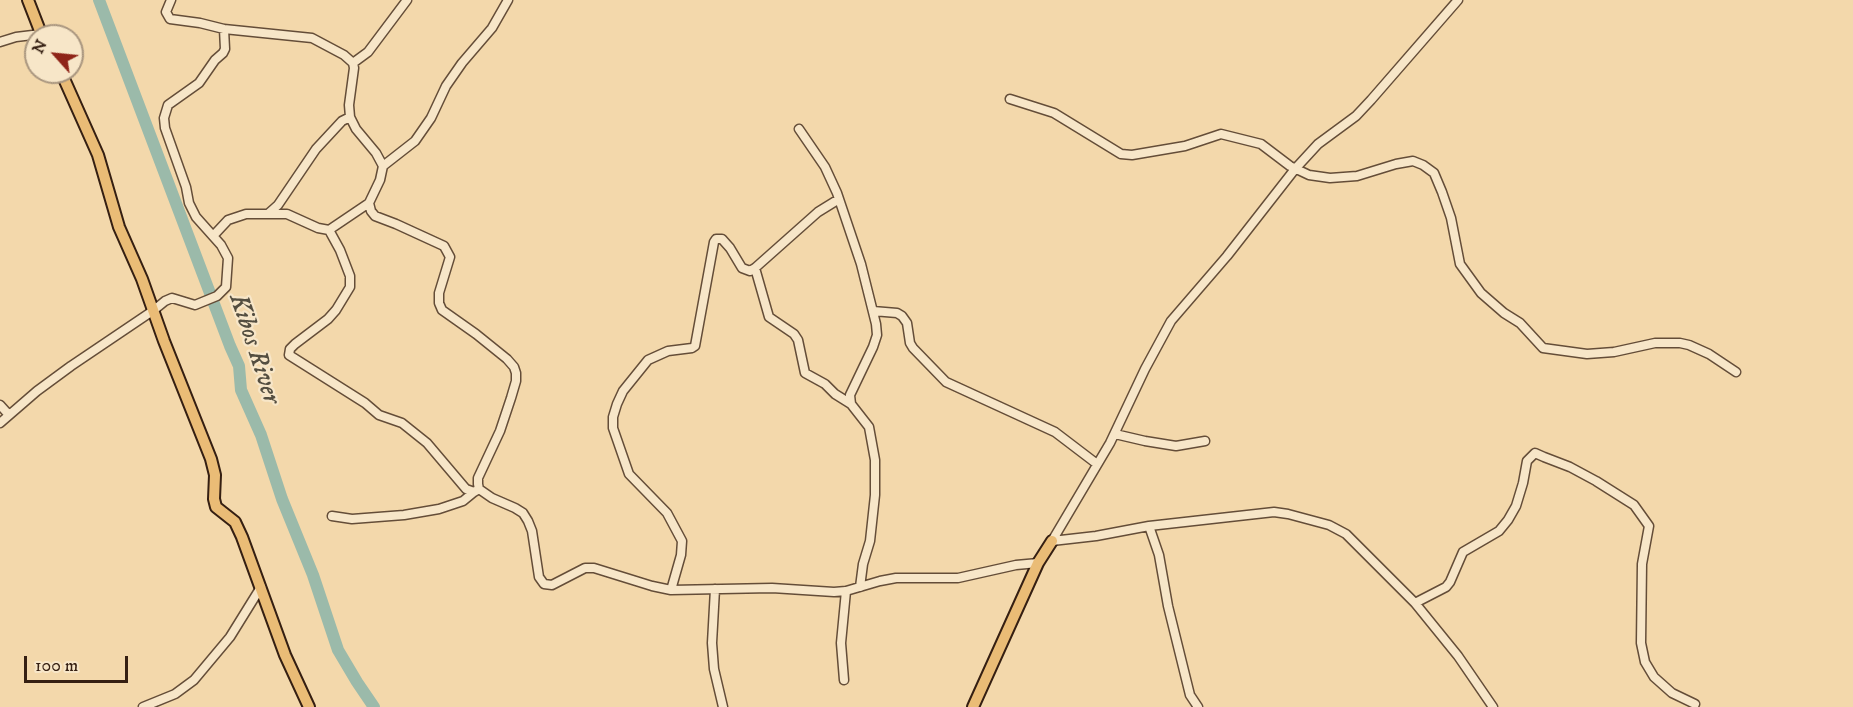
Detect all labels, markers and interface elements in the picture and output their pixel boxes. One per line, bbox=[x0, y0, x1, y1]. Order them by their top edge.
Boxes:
north arrow bbox=[24, 24, 84, 84]
text: N bbox=[28, 36, 52, 57]
water label: Kibos River bbox=[221, 290, 285, 408]
scale bar bbox=[27, 644, 130, 682]
text: 100 m bbox=[35, 655, 78, 677]

